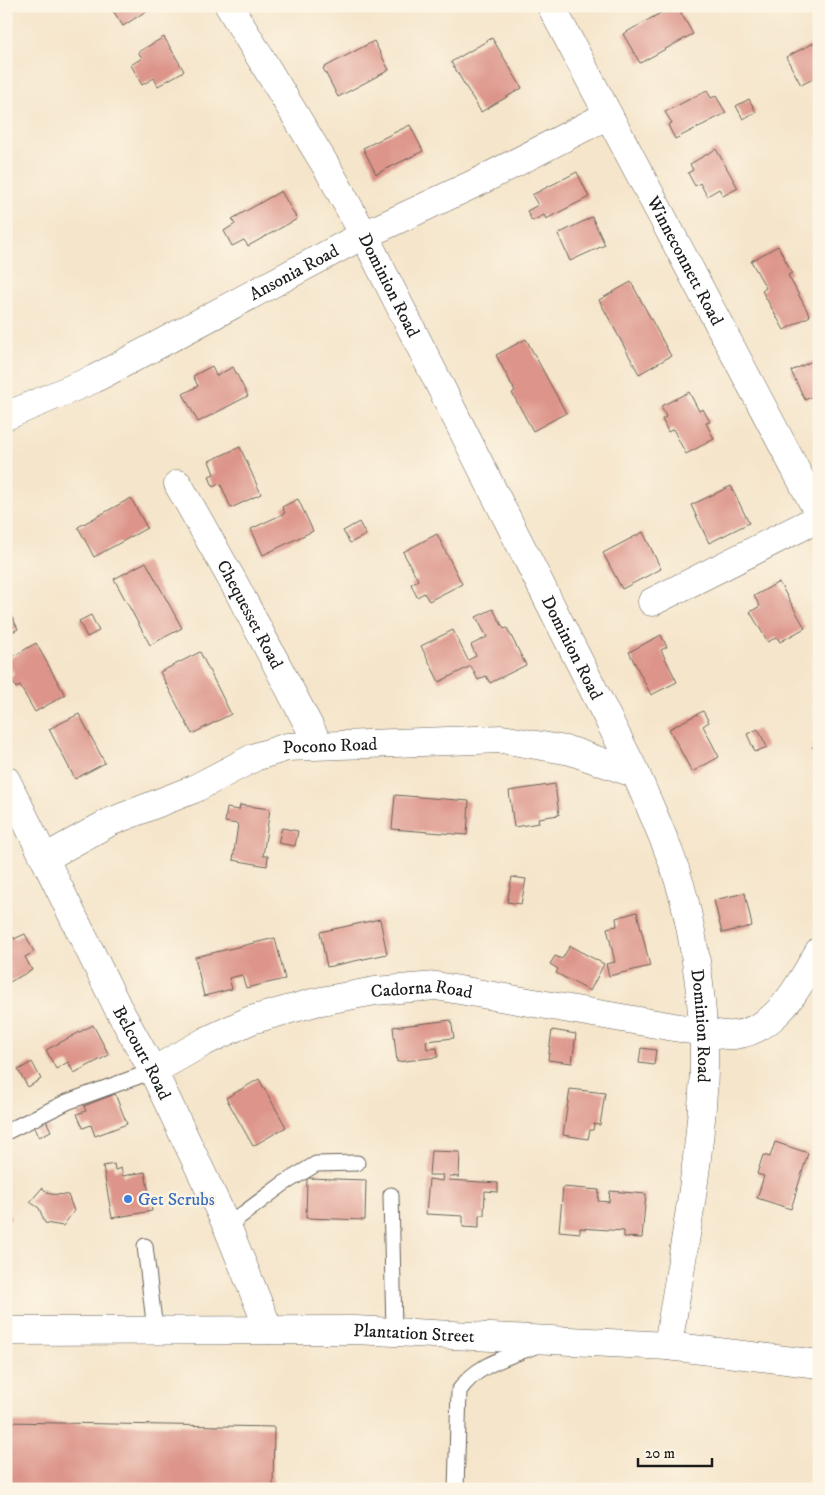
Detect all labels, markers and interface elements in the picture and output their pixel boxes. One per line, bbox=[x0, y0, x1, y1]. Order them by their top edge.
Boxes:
street label: Winneconnett Road bbox=[641, 192, 728, 329]
street label: Dominion Road bbox=[353, 230, 424, 341]
street label: Ansonia Road bbox=[246, 240, 343, 306]
street label: Chequesset Road bbox=[211, 556, 287, 673]
street label: Dominion Road bbox=[536, 592, 607, 704]
street label: Pocono Road bbox=[282, 734, 378, 759]
street label: Dominion Road bbox=[685, 968, 714, 1083]
street label: Cadorna Road bbox=[370, 976, 474, 1004]
street label: Belcourt Road bbox=[107, 1003, 175, 1104]
place label: Get Scrubs bbox=[138, 1189, 215, 1211]
marker: Get Scrubs bbox=[122, 1193, 134, 1205]
street label: Plantation Street bbox=[353, 1320, 475, 1348]
scale bar bbox=[638, 1435, 711, 1467]
text: 20 m bbox=[645, 1444, 675, 1463]

